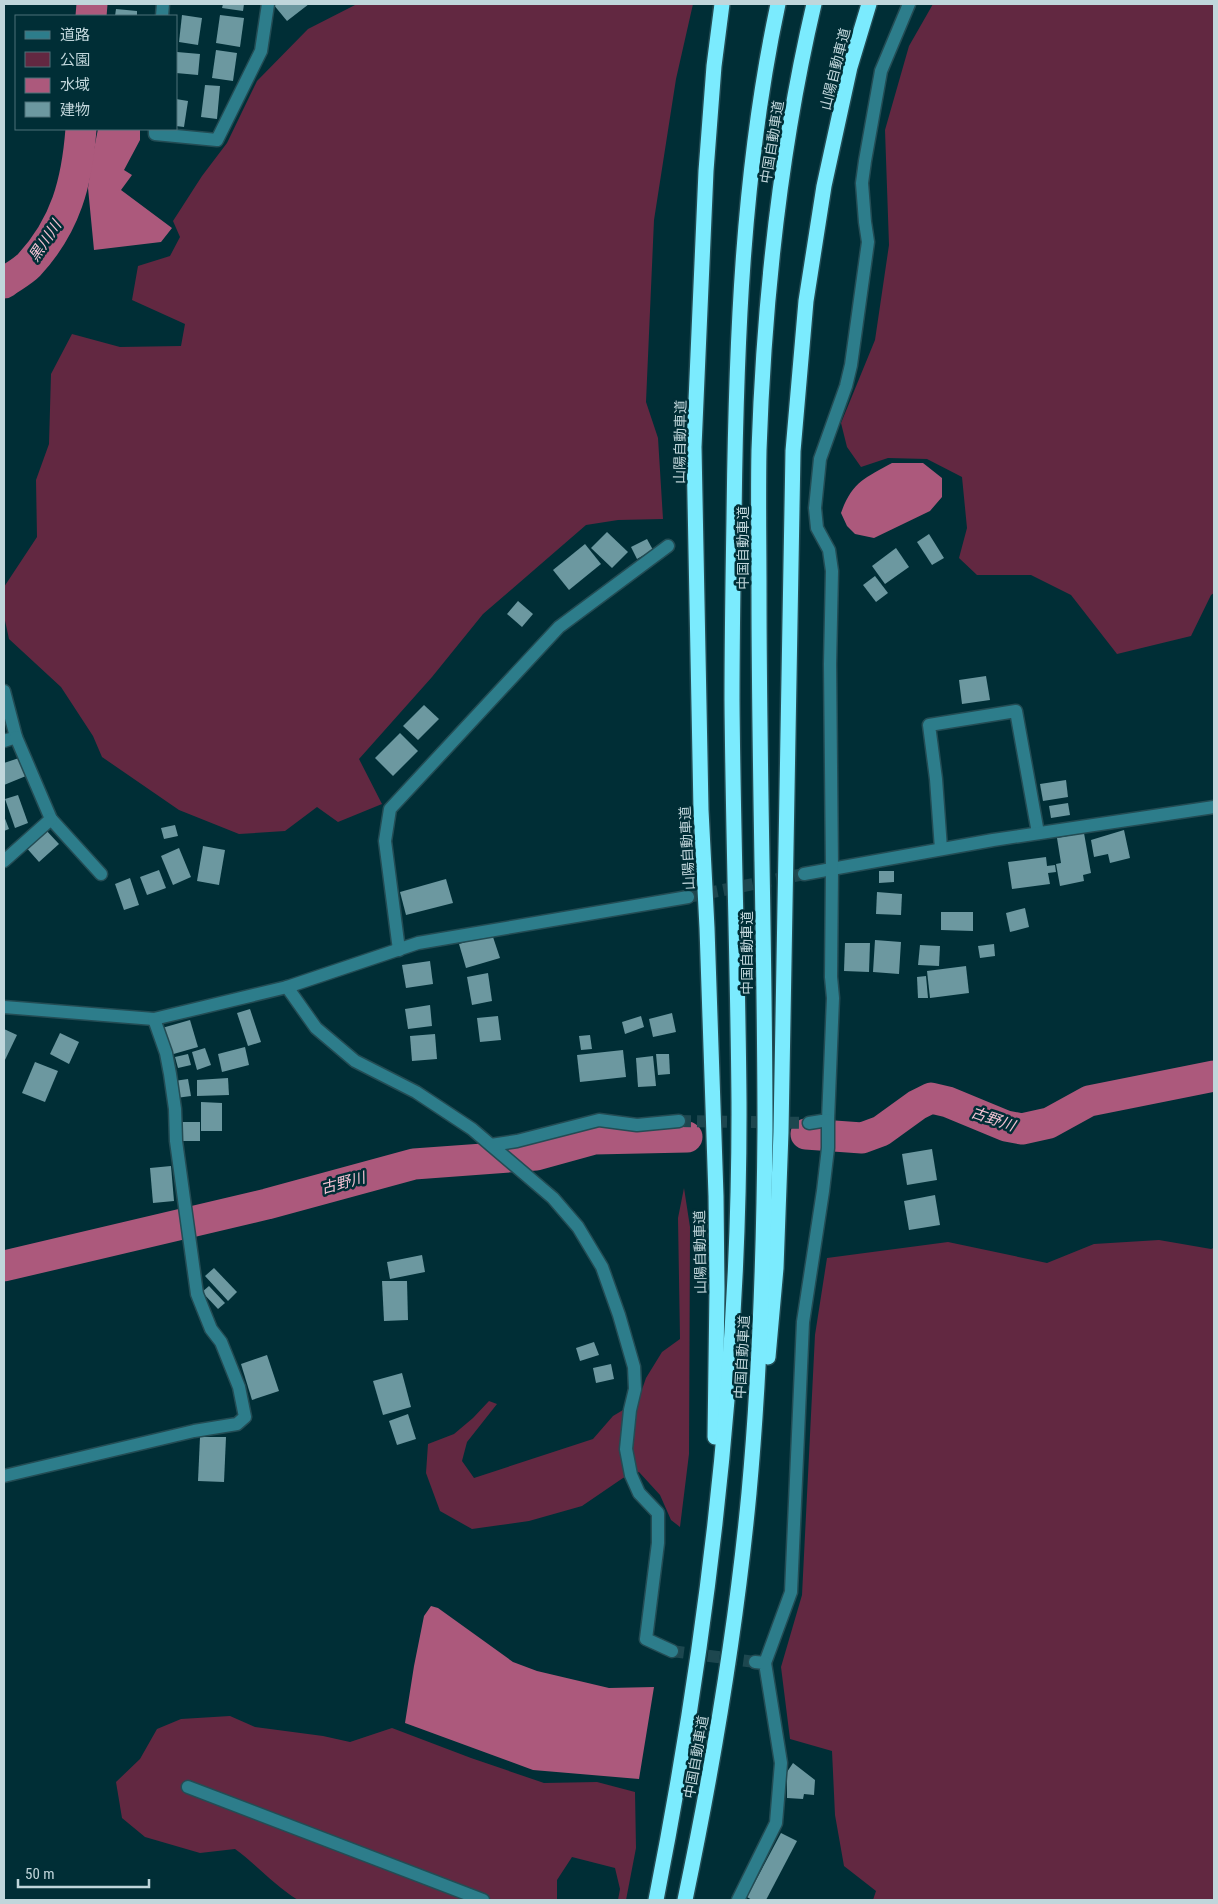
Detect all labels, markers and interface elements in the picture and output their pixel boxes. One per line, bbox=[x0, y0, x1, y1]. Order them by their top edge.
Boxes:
legend bbox=[15, 15, 178, 130]
text: 道路 bbox=[60, 26, 90, 44]
street label: 山陽自動車道 bbox=[817, 26, 853, 112]
text: 公園 bbox=[60, 51, 90, 69]
text: 水域 bbox=[60, 76, 90, 94]
street label: 中国自動車道 bbox=[758, 99, 786, 185]
text: 建物 bbox=[60, 101, 90, 119]
water label: 黒川川 bbox=[25, 216, 66, 265]
street label: 山陽自動車道 bbox=[671, 400, 689, 484]
street label: 中国自動車道 bbox=[735, 506, 751, 590]
street label: 山陽自動車道 bbox=[677, 806, 697, 890]
street label: 中国自動車道 bbox=[739, 911, 755, 995]
water label: 古野川 bbox=[969, 1103, 1019, 1135]
water label: 古野川 bbox=[319, 1168, 369, 1198]
street label: 山陽自動車道 bbox=[691, 1210, 709, 1294]
street label: 中国自動車道 bbox=[732, 1315, 752, 1399]
street label: 中国自動車道 bbox=[681, 1714, 711, 1800]
scale bar bbox=[18, 1856, 149, 1888]
text: 50 m bbox=[25, 1865, 55, 1883]

